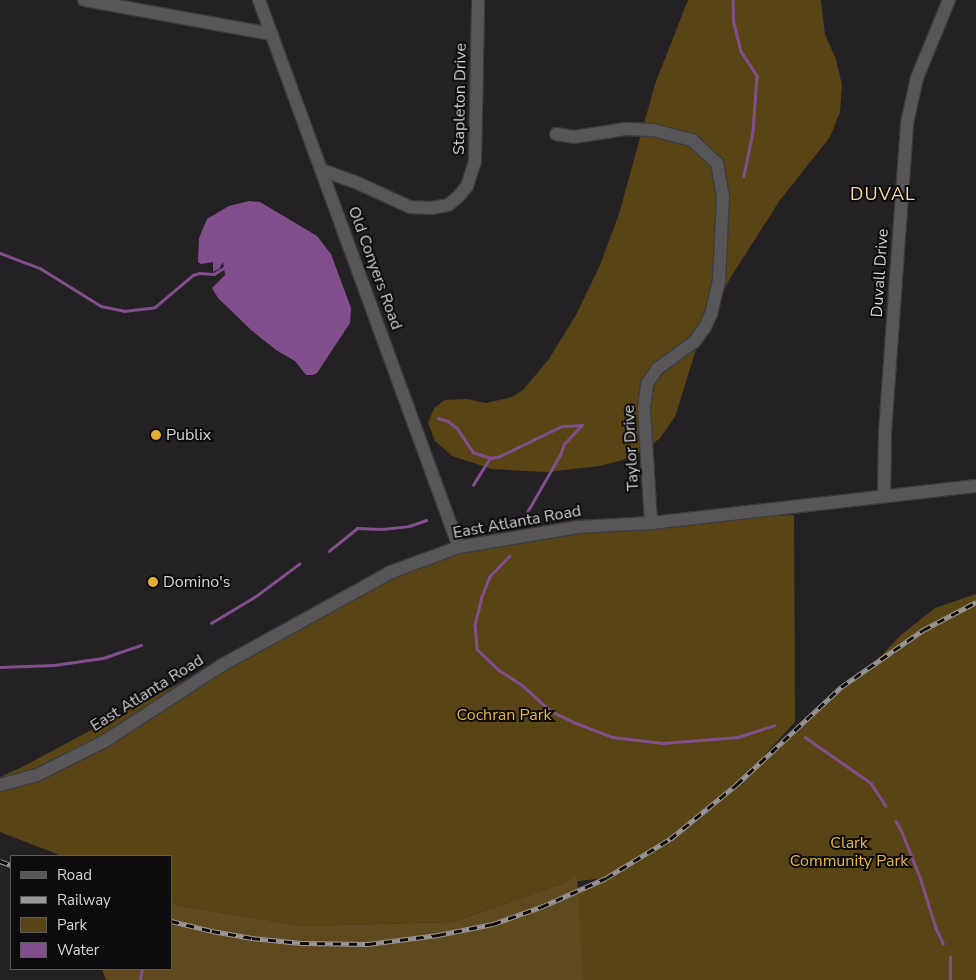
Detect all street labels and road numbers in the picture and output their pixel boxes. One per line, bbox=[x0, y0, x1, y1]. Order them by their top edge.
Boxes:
street label: Stapleton Drive bbox=[449, 43, 471, 155]
street label: Old Conyers Road bbox=[344, 204, 406, 332]
street label: Duvall Drive bbox=[867, 228, 893, 318]
street label: Taylor Drive bbox=[619, 404, 643, 492]
street label: East Atlanta Road bbox=[451, 501, 583, 543]
street label: East Atlanta Road bbox=[87, 650, 207, 736]

